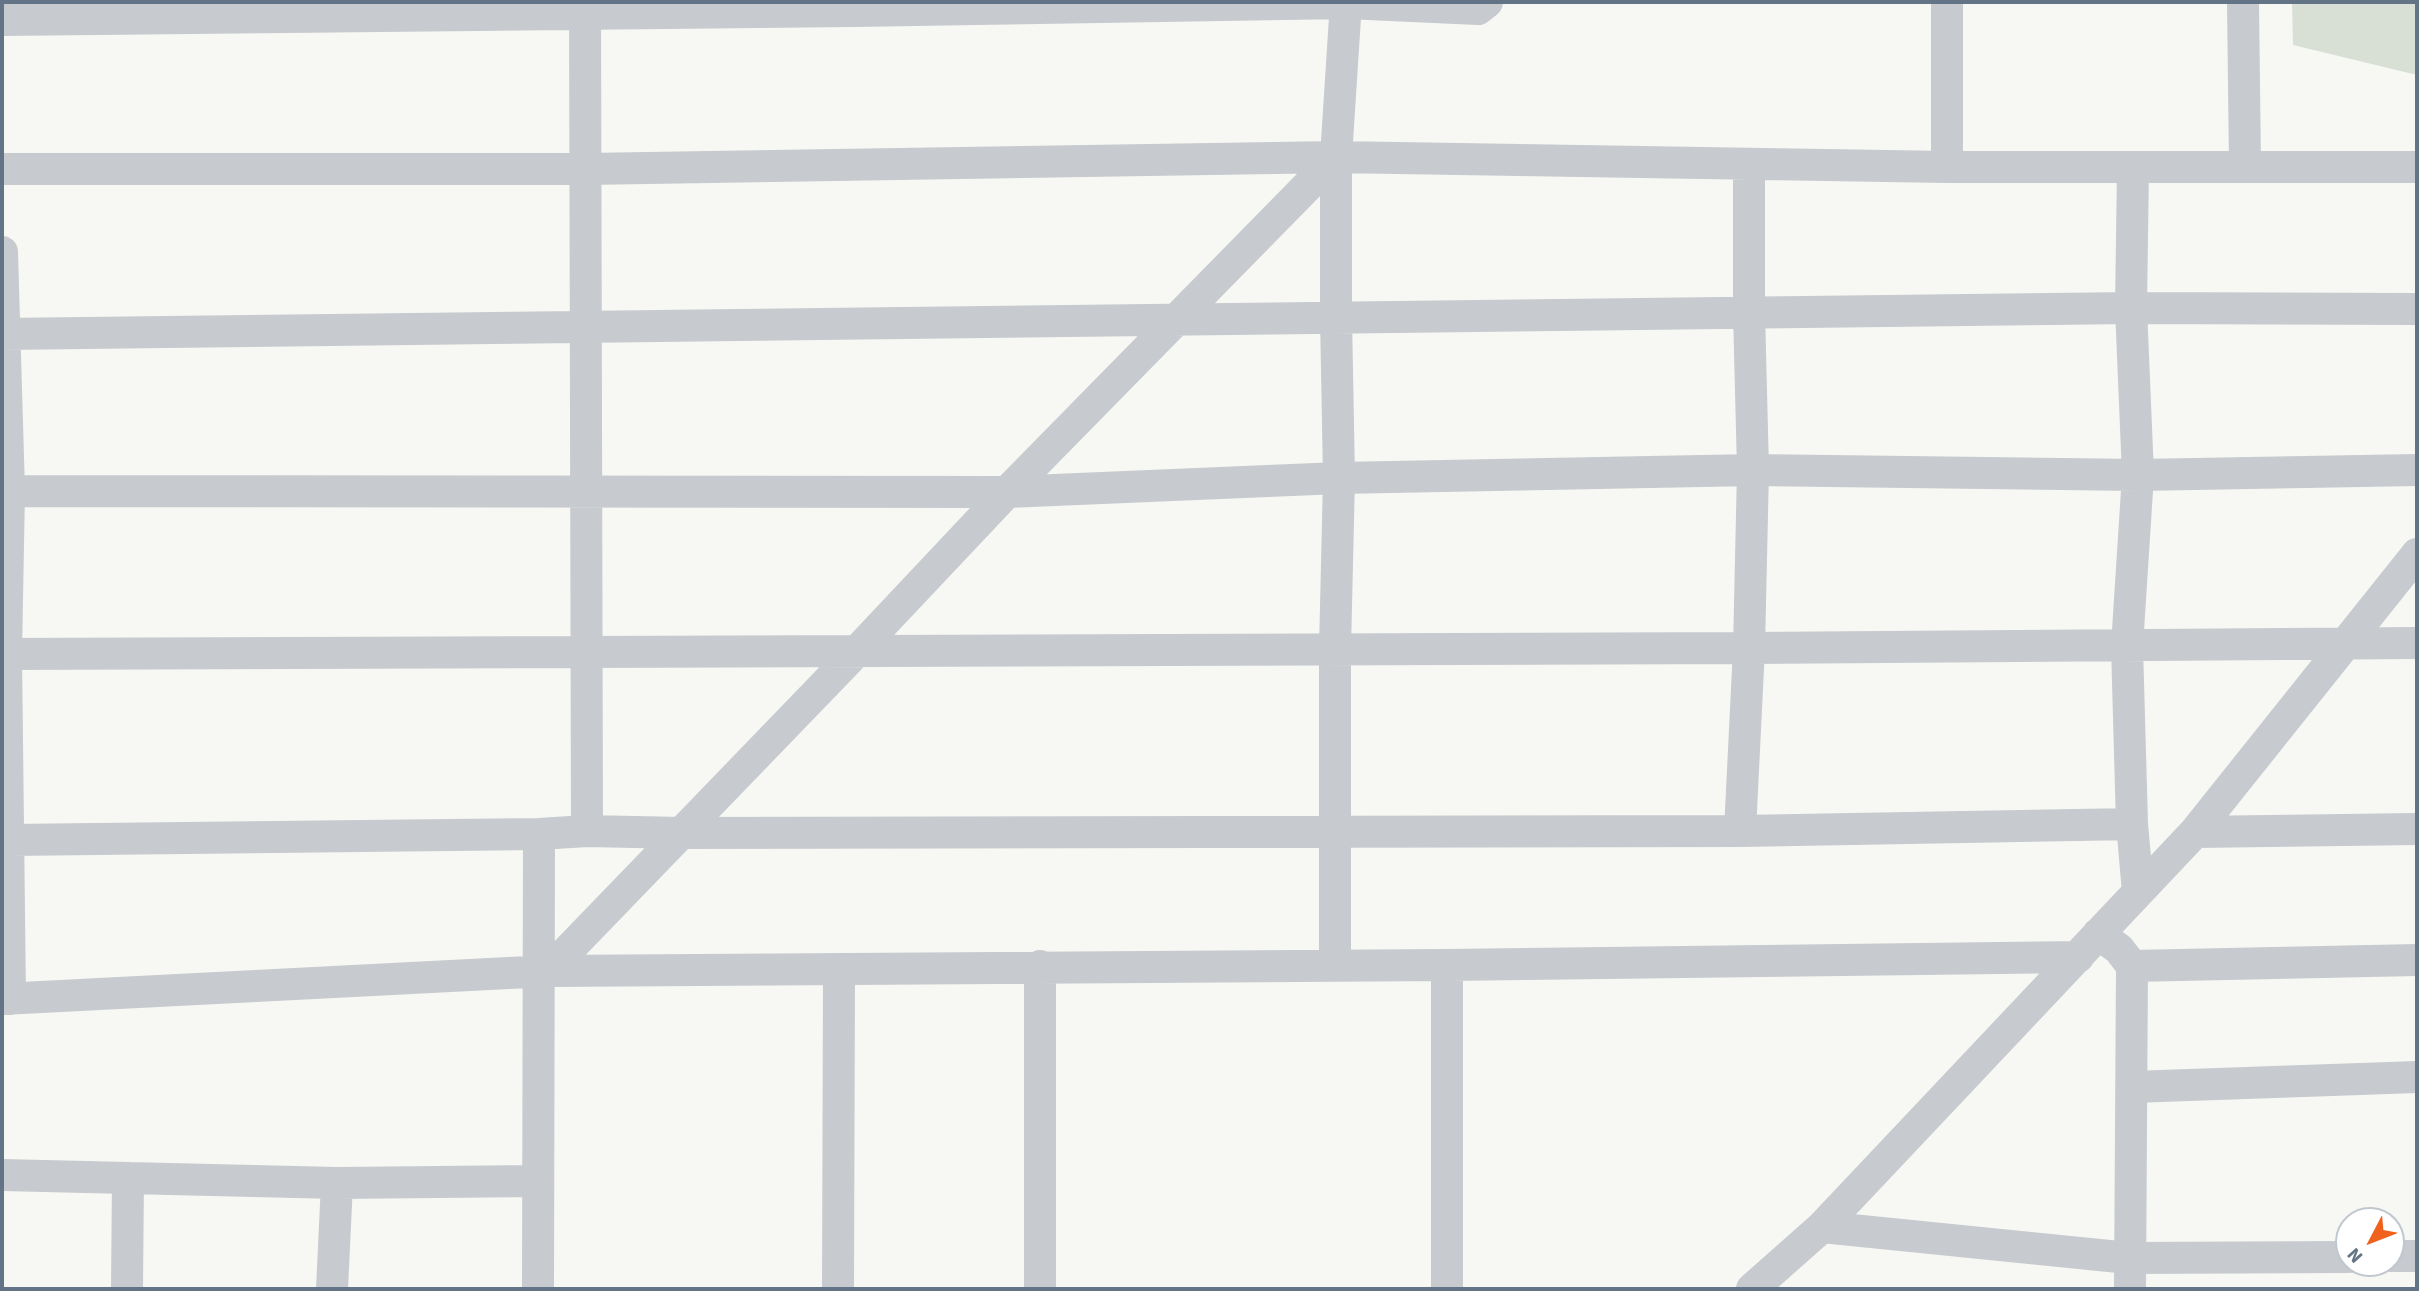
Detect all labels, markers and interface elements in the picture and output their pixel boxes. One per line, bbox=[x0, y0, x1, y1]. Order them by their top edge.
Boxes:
north arrow bbox=[2335, 1207, 2405, 1277]
text: N bbox=[2341, 1241, 2370, 1269]

